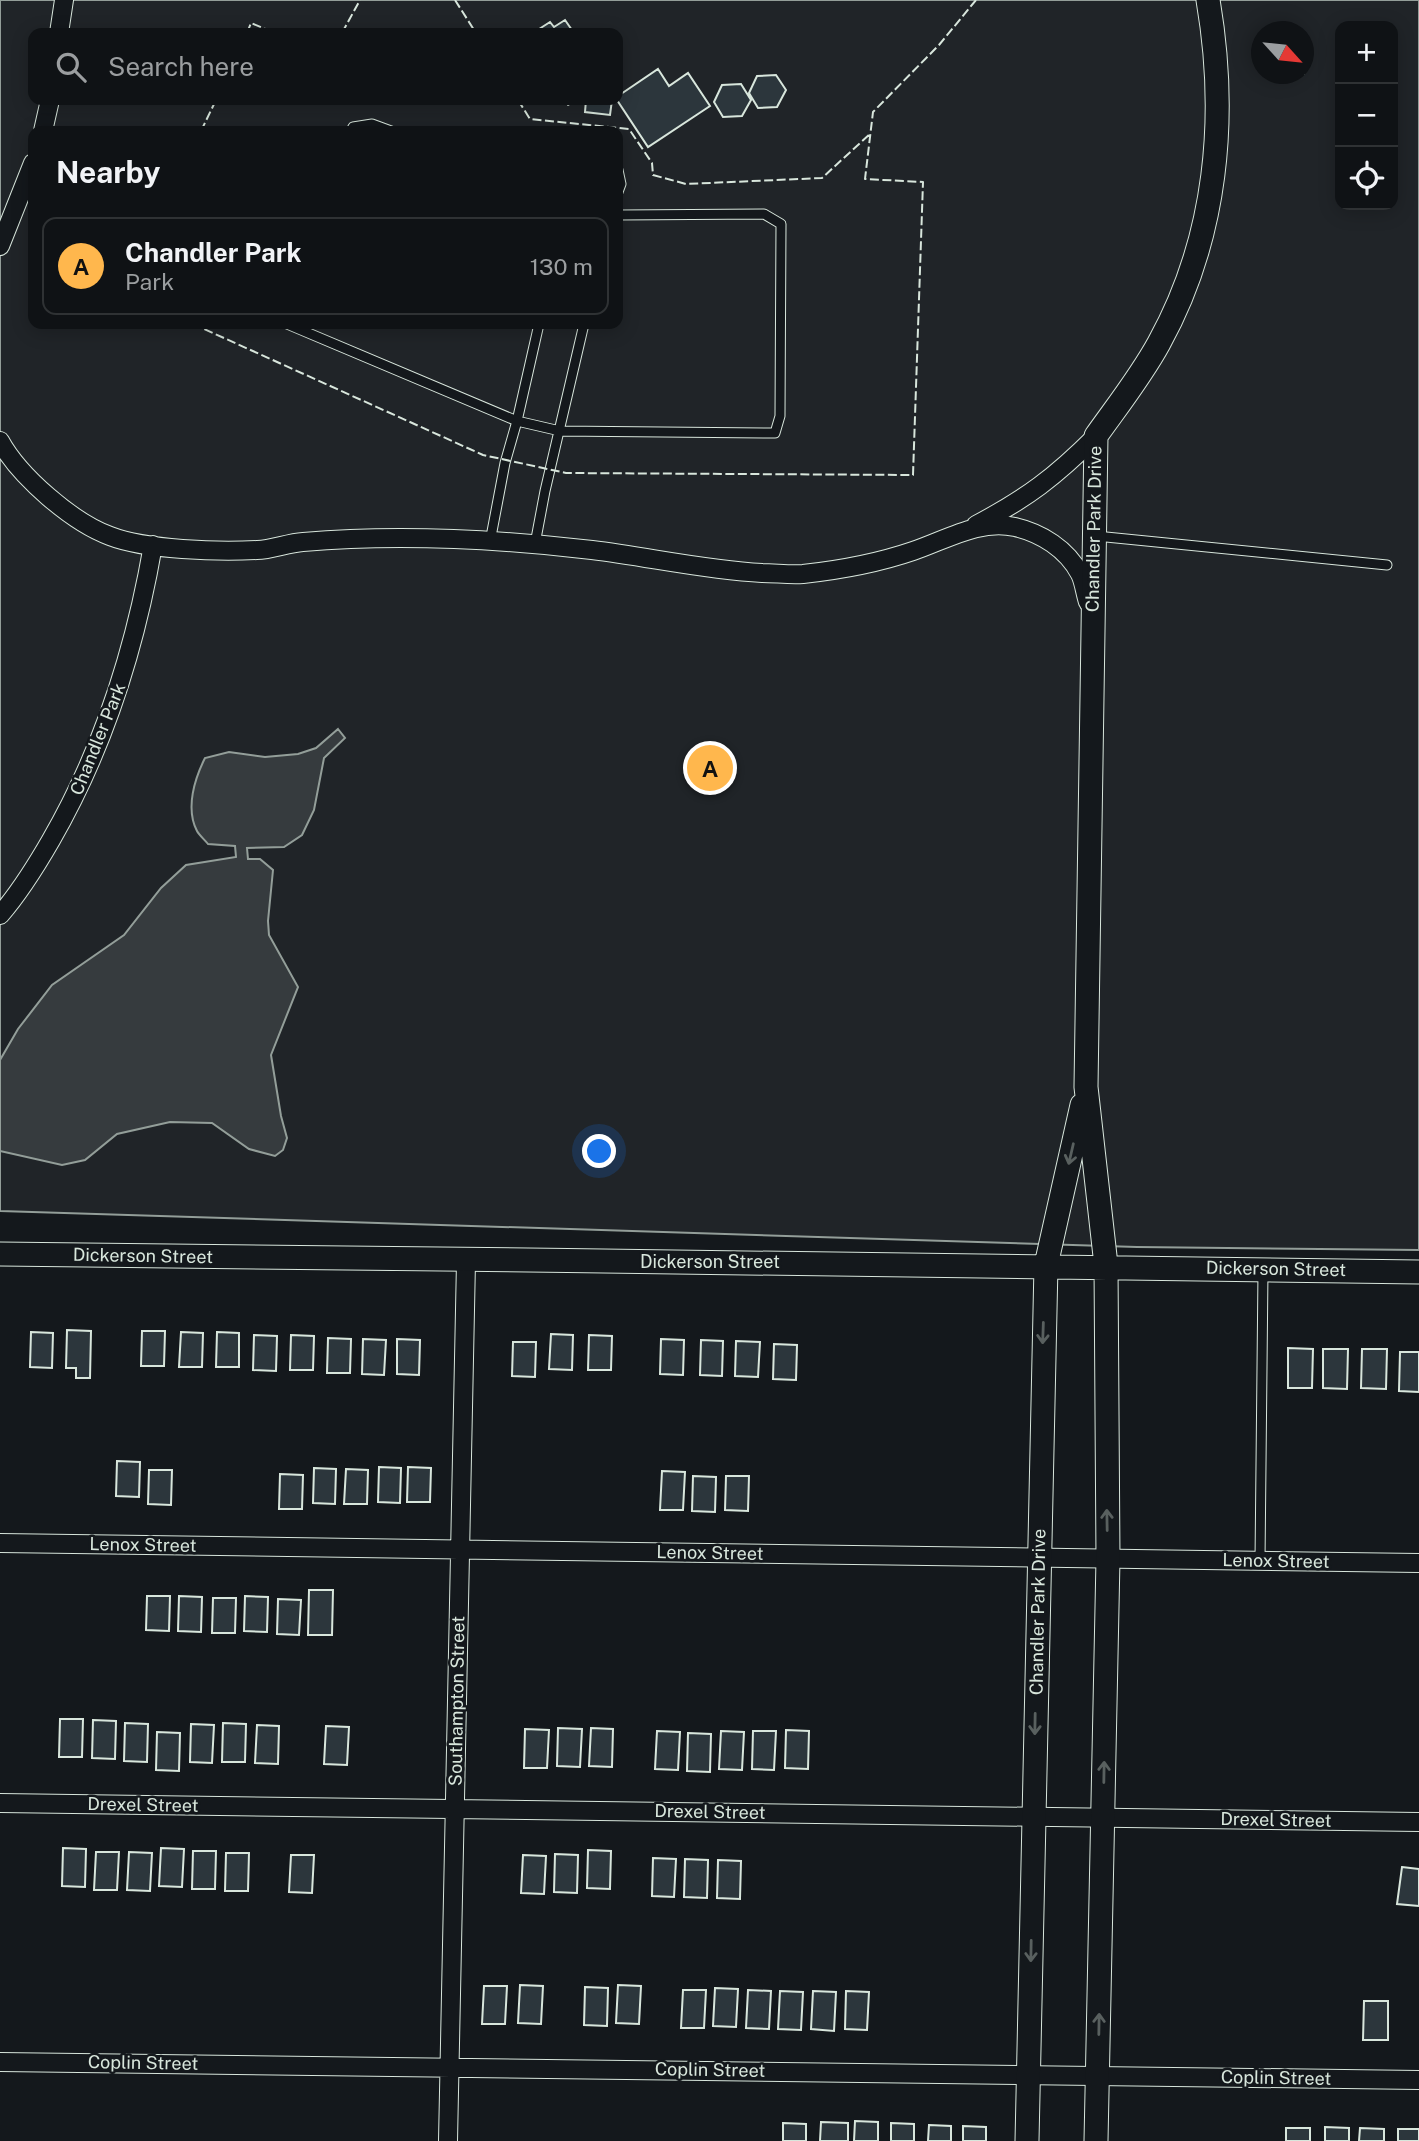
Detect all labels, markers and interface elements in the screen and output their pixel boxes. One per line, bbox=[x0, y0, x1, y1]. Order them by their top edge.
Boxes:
north arrow bbox=[1251, 21, 1314, 84]
map controls bbox=[1335, 21, 1398, 210]
button: + bbox=[1335, 21, 1398, 84]
search box bbox=[28, 28, 623, 105]
icon: search bbox=[52, 48, 90, 86]
text: Search here bbox=[108, 51, 254, 82]
button: − bbox=[1335, 84, 1398, 147]
button: locate bbox=[1335, 147, 1398, 210]
text: Nearby bbox=[56, 154, 160, 190]
text: Chandler Park bbox=[125, 237, 301, 268]
text: A bbox=[73, 253, 89, 280]
text: 130 m bbox=[530, 253, 593, 280]
text: Park bbox=[125, 268, 174, 295]
street label: Chandler Park Drive bbox=[1082, 446, 1105, 612]
street label: Chandler Park bbox=[66, 680, 130, 798]
pin: A bbox=[687, 742, 733, 794]
your location bbox=[582, 1134, 616, 1168]
one-way arrow bbox=[1064, 1142, 1077, 1165]
street label: Dickerson Street bbox=[73, 1244, 213, 1267]
street label: Dickerson Street bbox=[640, 1251, 780, 1272]
street label: Dickerson Street bbox=[1206, 1257, 1346, 1280]
one-way arrow bbox=[1037, 1321, 1050, 1344]
one-way arrow bbox=[1101, 1509, 1114, 1532]
street label: Chandler Park Drive bbox=[1026, 1529, 1049, 1695]
street label: Lenox Street bbox=[89, 1533, 197, 1556]
street label: Lenox Street bbox=[656, 1541, 764, 1564]
street label: Lenox Street bbox=[1222, 1549, 1330, 1572]
street label: Southampton Street bbox=[445, 1616, 468, 1786]
one-way arrow bbox=[1029, 1712, 1042, 1735]
one-way arrow bbox=[1097, 1761, 1110, 1784]
street label: Drexel Street bbox=[87, 1793, 199, 1816]
street label: Drexel Street bbox=[654, 1800, 766, 1823]
street label: Drexel Street bbox=[1220, 1808, 1332, 1831]
one-way arrow bbox=[1024, 1939, 1038, 1962]
one-way arrow bbox=[1092, 2013, 1105, 2036]
street label: Coplin Street bbox=[88, 2051, 198, 2074]
street label: Coplin Street bbox=[655, 2058, 765, 2081]
street label: Coplin Street bbox=[1221, 2066, 1331, 2089]

